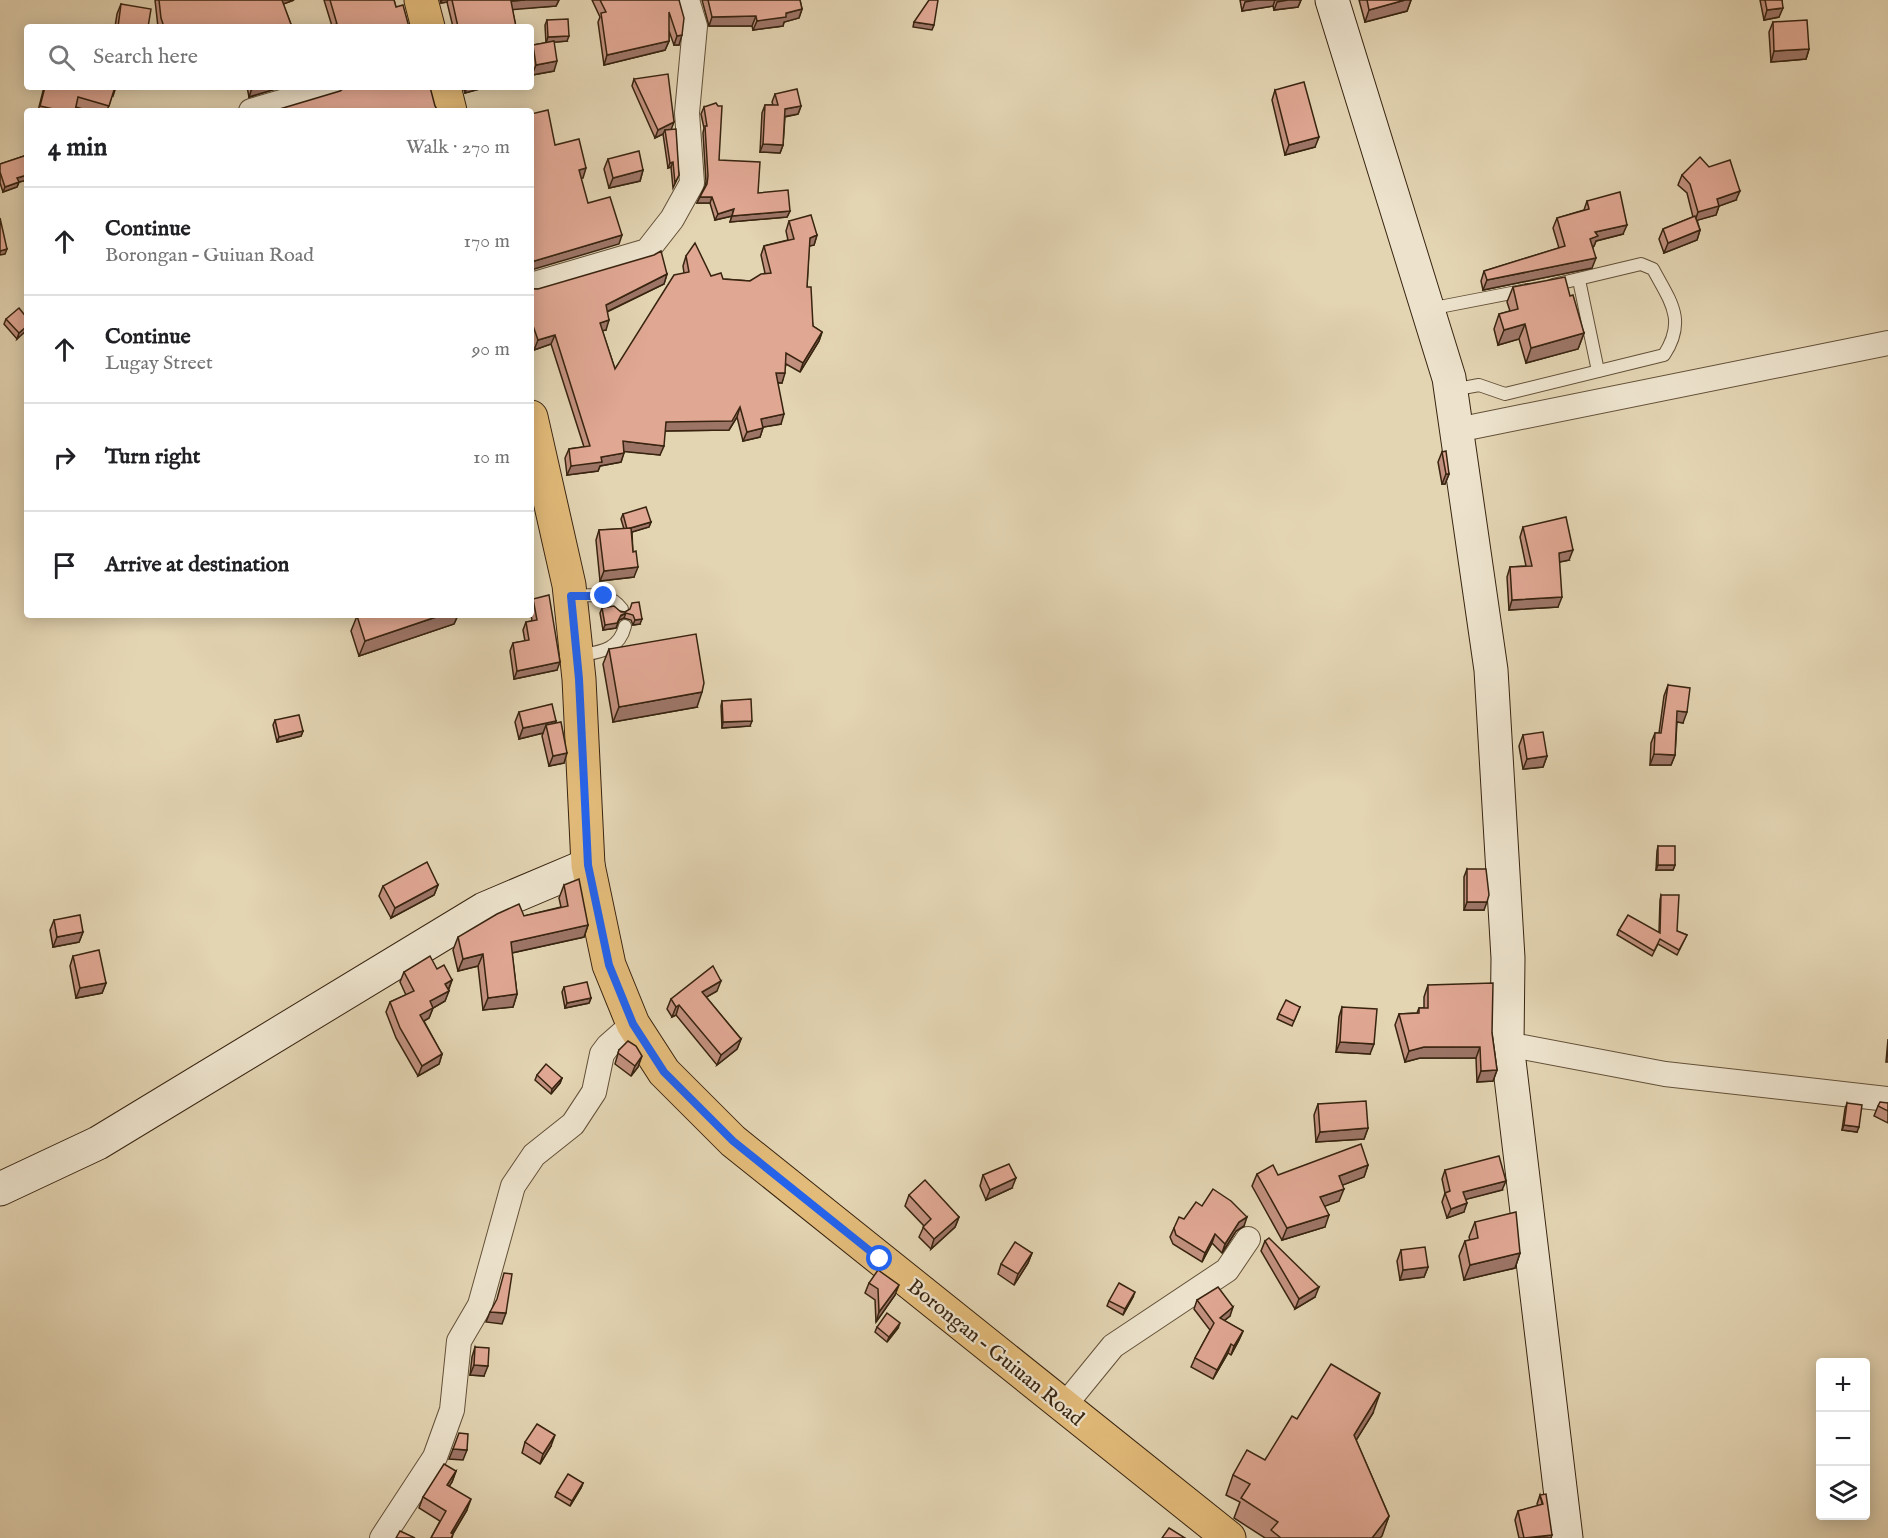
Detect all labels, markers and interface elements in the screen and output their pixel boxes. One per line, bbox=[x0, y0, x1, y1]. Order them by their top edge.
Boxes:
search box bbox=[24, 24, 534, 90]
icon: search bbox=[45, 41, 78, 74]
text: Search here bbox=[93, 43, 198, 71]
text: 4 min bbox=[48, 131, 107, 164]
text: Walk · 270 m bbox=[406, 135, 510, 160]
text: Continue bbox=[105, 215, 191, 243]
icon: ahead bbox=[48, 225, 81, 258]
text: 170 m bbox=[464, 229, 510, 254]
text: Borongan – Guiuan Road bbox=[105, 243, 314, 268]
text: Continue bbox=[105, 323, 191, 351]
icon: ahead bbox=[48, 333, 81, 366]
text: 90 m bbox=[472, 337, 510, 362]
text: Lugay Street bbox=[105, 351, 213, 376]
icon: right bbox=[48, 441, 81, 474]
text: Turn right bbox=[105, 443, 200, 471]
text: 10 m bbox=[473, 445, 510, 470]
icon: arrive bbox=[48, 549, 81, 582]
text: Arrive at destination bbox=[105, 551, 289, 579]
route end bbox=[590, 582, 616, 608]
route start bbox=[866, 1245, 892, 1271]
street label: Borongan – Guiuan Road bbox=[901, 1274, 1089, 1433]
map controls bbox=[1816, 1358, 1870, 1520]
button: + bbox=[1816, 1358, 1870, 1412]
button: − bbox=[1816, 1412, 1870, 1466]
button: layers bbox=[1816, 1466, 1870, 1520]

